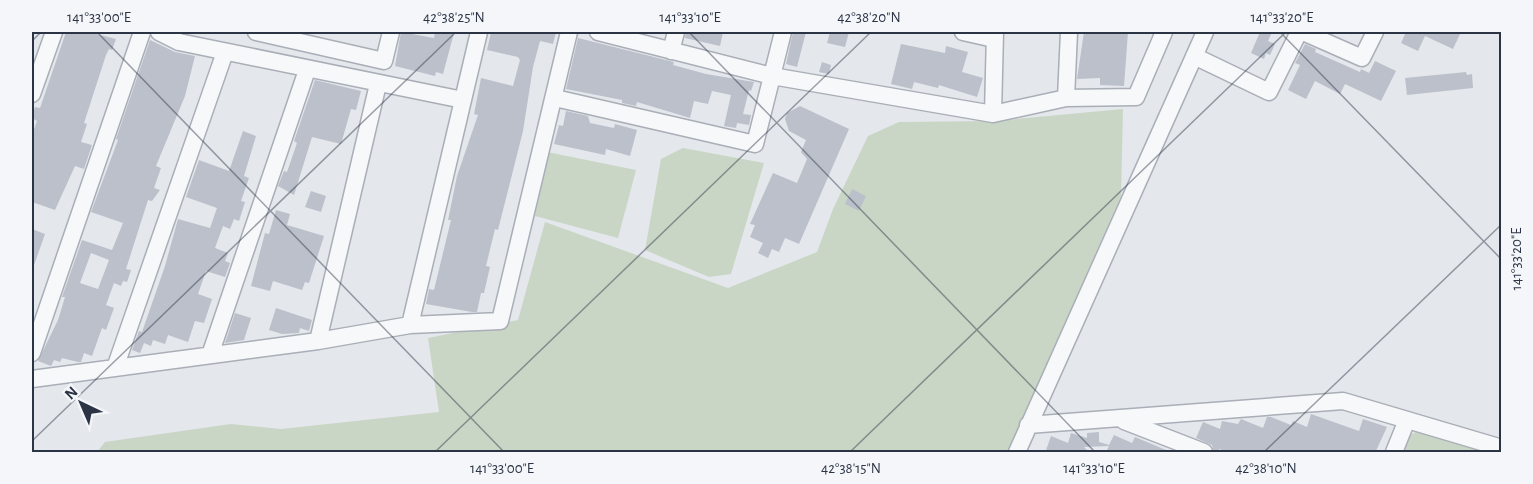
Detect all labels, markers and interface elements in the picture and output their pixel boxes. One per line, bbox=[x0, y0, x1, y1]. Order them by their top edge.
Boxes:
text: 141°33'00"E bbox=[67, 10, 131, 25]
text: 42°38'25"N bbox=[423, 10, 485, 25]
text: 141°33'10"E bbox=[659, 10, 721, 25]
text: 42°38'20"N bbox=[837, 10, 901, 25]
text: 141°33'20"E bbox=[1251, 10, 1313, 25]
text: 141°33'20"E bbox=[1509, 228, 1524, 290]
north arrow bbox=[51, 373, 111, 433]
text: N bbox=[62, 383, 81, 403]
text: 141°33'00"E bbox=[470, 461, 534, 476]
text: 42°38'15"N bbox=[821, 461, 881, 476]
text: 141°33'10"E bbox=[1063, 461, 1125, 476]
text: 42°38'10"N bbox=[1235, 461, 1297, 476]

